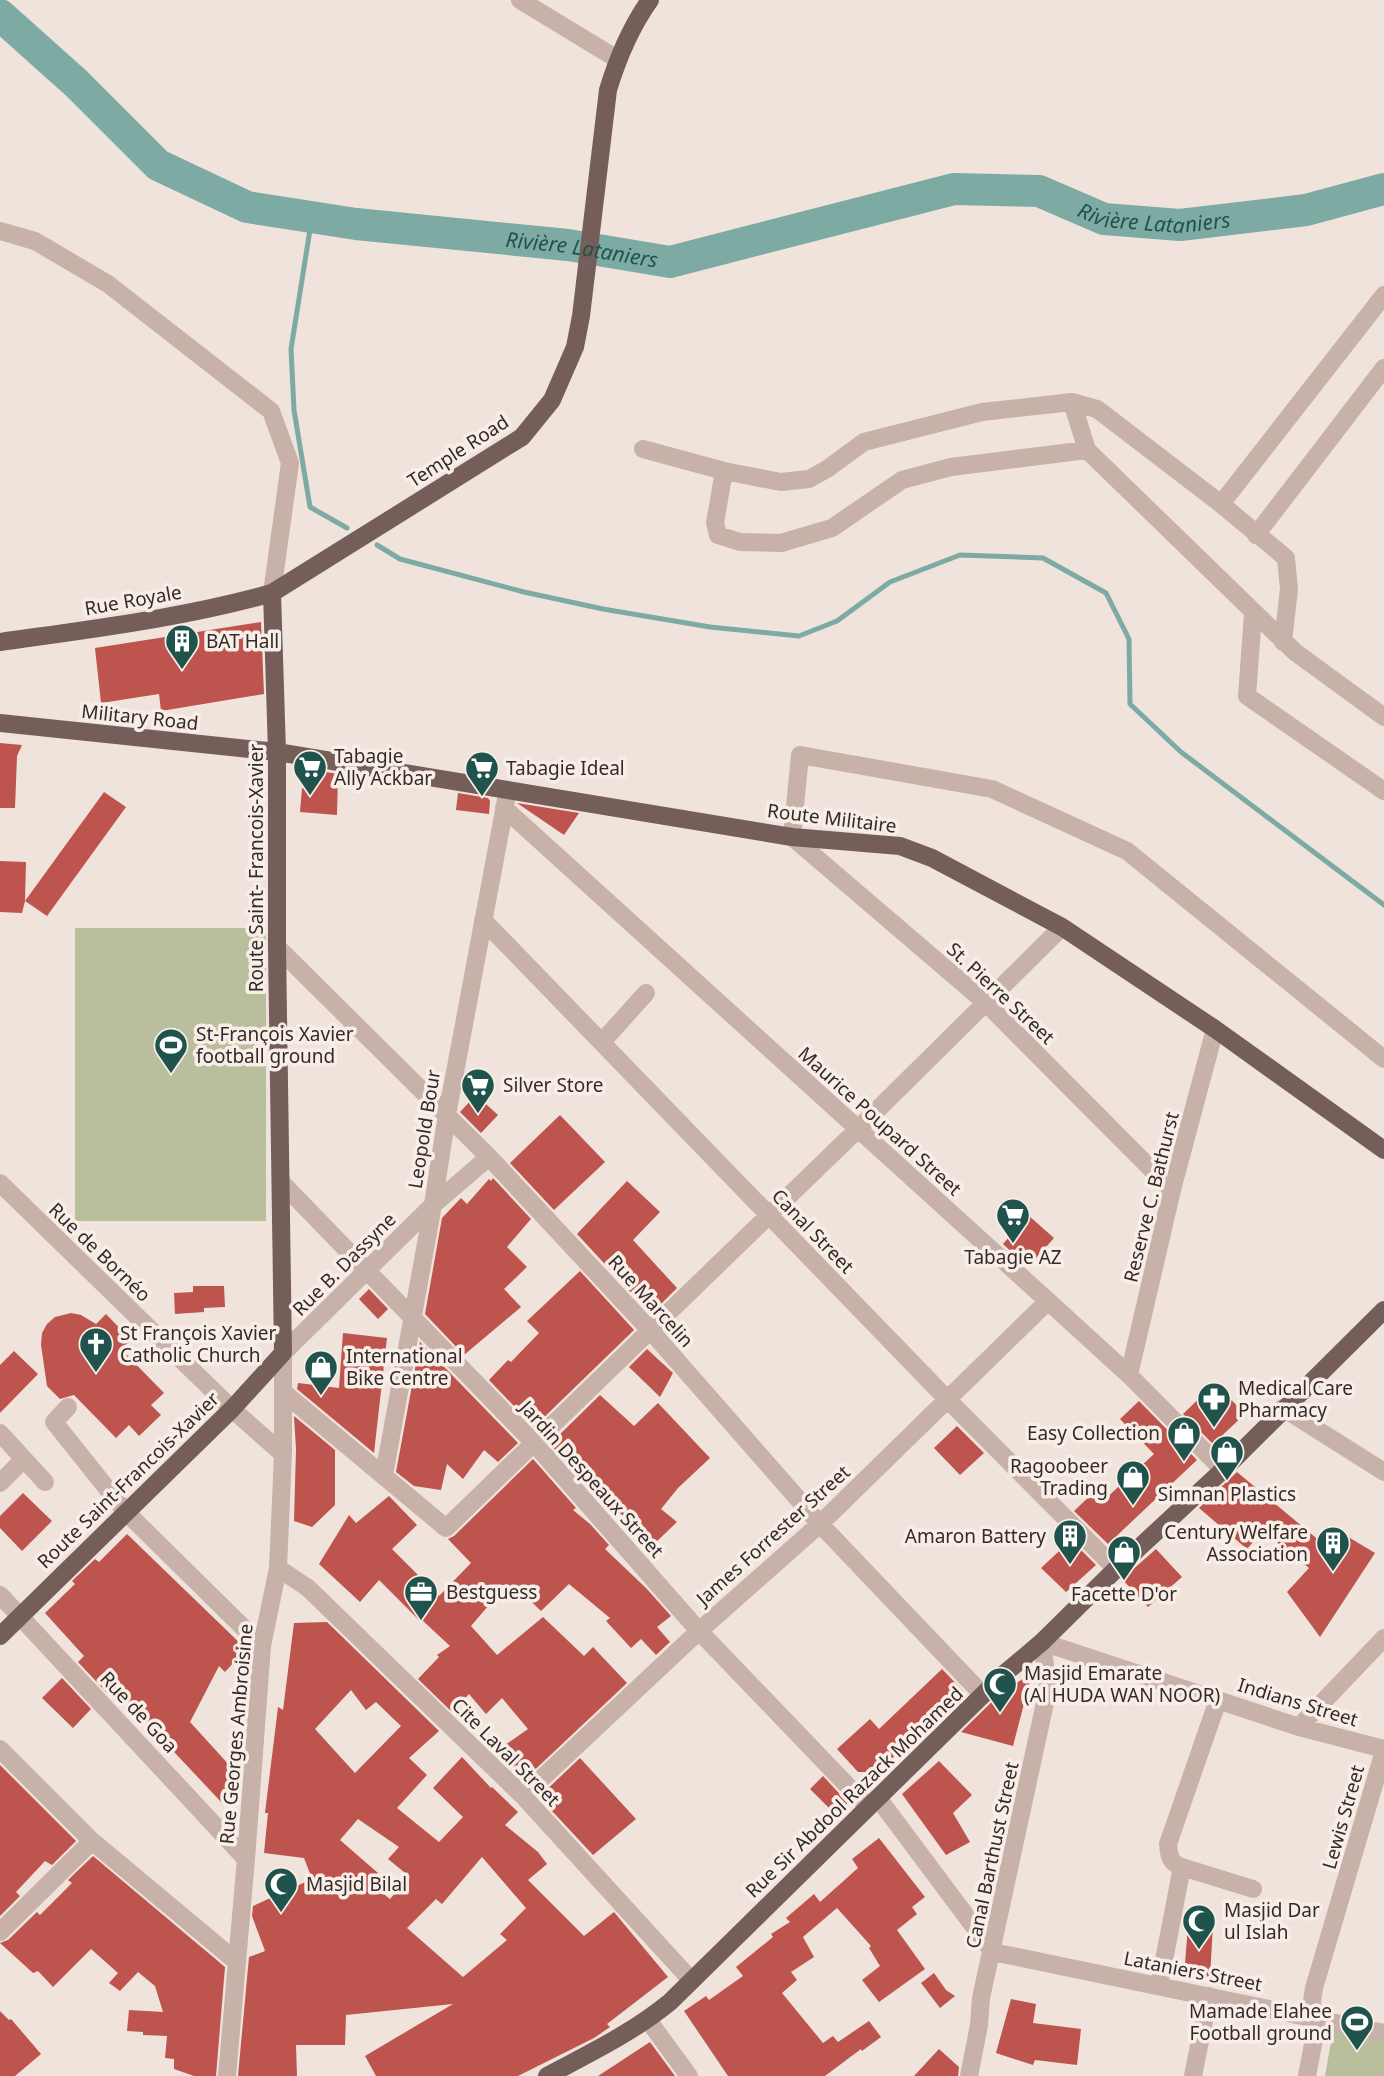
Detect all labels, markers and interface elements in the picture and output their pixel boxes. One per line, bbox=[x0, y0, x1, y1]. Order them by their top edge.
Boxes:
water label: Rivière Lataniers bbox=[1074, 195, 1232, 239]
water label: Rivière Lataniers bbox=[504, 225, 660, 274]
street label: Temple Road bbox=[402, 409, 514, 493]
street label: Rue Royale bbox=[82, 579, 184, 621]
building icon: BAT Hall bbox=[163, 622, 201, 671]
place label: BAT Hall bbox=[206, 628, 279, 654]
street label: Military Road bbox=[80, 698, 200, 736]
place label: Tabagie Ally Ackbar bbox=[334, 743, 432, 791]
street label: Route Saint- Francois-Xavier bbox=[243, 744, 269, 992]
supermarket icon: Tabagie Ally Ackbar bbox=[291, 748, 329, 797]
supermarket icon: Tabagie Ideal bbox=[463, 749, 501, 798]
place label: Tabagie Ideal bbox=[506, 755, 625, 781]
street label: Route Militaire bbox=[766, 797, 898, 839]
street label: St. Pierre Street bbox=[941, 936, 1061, 1050]
place label: St-François Xavier football ground bbox=[196, 1021, 354, 1069]
sports icon: St-François Xavier football ground bbox=[152, 1026, 190, 1075]
street label: Maurice Poupard Street bbox=[793, 1041, 967, 1201]
supermarket icon: Silver Store bbox=[459, 1066, 497, 1115]
street label: Leopold Bour bbox=[402, 1067, 446, 1190]
place label: Silver Store bbox=[503, 1072, 603, 1098]
street label: Reserve C. Bathurst bbox=[1117, 1109, 1185, 1285]
street label: Canal Street bbox=[766, 1183, 860, 1279]
supermarket icon: Tabagie AZ bbox=[994, 1196, 1032, 1245]
street label: Rue de Bornéo bbox=[43, 1197, 157, 1307]
street label: Rue B. Dassyne bbox=[287, 1207, 401, 1321]
place label: Tabagie AZ bbox=[964, 1244, 1062, 1270]
street label: Rue Marcelin bbox=[603, 1249, 699, 1353]
place label: St François Xavier Catholic Church bbox=[120, 1320, 277, 1368]
church icon: St François Xavier Catholic Church bbox=[77, 1325, 115, 1374]
place label: International Bike Centre bbox=[346, 1343, 463, 1391]
shop icon: International Bike Centre bbox=[302, 1348, 340, 1397]
place label: Medical Care Pharmacy bbox=[1238, 1375, 1353, 1423]
pharmacy icon: Medical Care Pharmacy bbox=[1195, 1380, 1233, 1429]
street label: Route Saint-Francois-Xavier bbox=[31, 1386, 225, 1574]
street label: Jardin Despeaux Street bbox=[513, 1393, 670, 1563]
shop icon: Easy Collection bbox=[1165, 1414, 1203, 1463]
place label: Easy Collection bbox=[1027, 1420, 1160, 1446]
shop icon: Simnan Plastics bbox=[1208, 1433, 1246, 1482]
place label: Ragoobeer Trading bbox=[1010, 1453, 1108, 1501]
shop icon: Ragoobeer Trading bbox=[1114, 1458, 1152, 1507]
street label: James Forrester Street bbox=[689, 1459, 855, 1612]
place label: Simnan Plastics bbox=[1158, 1481, 1296, 1507]
building icon: Amaron Battery bbox=[1051, 1517, 1089, 1566]
place label: Century Welfare Association bbox=[1164, 1519, 1308, 1567]
place label: Amaron Battery bbox=[905, 1523, 1046, 1549]
building icon: Century Welfare Association bbox=[1314, 1524, 1352, 1573]
shop icon: Facette D'or bbox=[1105, 1533, 1143, 1582]
office icon: Bestguess bbox=[402, 1573, 440, 1622]
place label: Bestguess bbox=[446, 1579, 537, 1605]
place label: Facette D'or bbox=[1071, 1581, 1177, 1607]
street label: Rue Georges Ambroisine bbox=[213, 1623, 259, 1845]
place label: Masjid Emarate (Al HUDA WAN NOOR) bbox=[1024, 1660, 1220, 1708]
mosque icon: Masjid Emarate (Al HUDA WAN NOOR) bbox=[981, 1665, 1019, 1714]
street label: Rue de Goa bbox=[95, 1666, 183, 1758]
street label: Indians Street bbox=[1235, 1671, 1361, 1733]
street label: Rue Sir Abdool Razack Mohamed bbox=[739, 1681, 969, 1903]
street label: Cite Laval Street bbox=[446, 1692, 566, 1812]
street label: Canal Barthust Street bbox=[960, 1759, 1025, 1951]
street label: Lewis Street bbox=[1316, 1762, 1370, 1872]
mosque icon: Masjid Bilal bbox=[262, 1865, 300, 1914]
place label: Masjid Bilal bbox=[306, 1871, 407, 1897]
place label: Masjid Dar ul Islah bbox=[1224, 1897, 1320, 1945]
mosque icon: Masjid Dar ul Islah bbox=[1180, 1902, 1218, 1951]
street label: Lataniers Street bbox=[1122, 1945, 1265, 1997]
place label: Mamade Elahee Football ground bbox=[1189, 1998, 1332, 2046]
sports icon: Mamade Elahee Football ground bbox=[1338, 2003, 1376, 2052]

